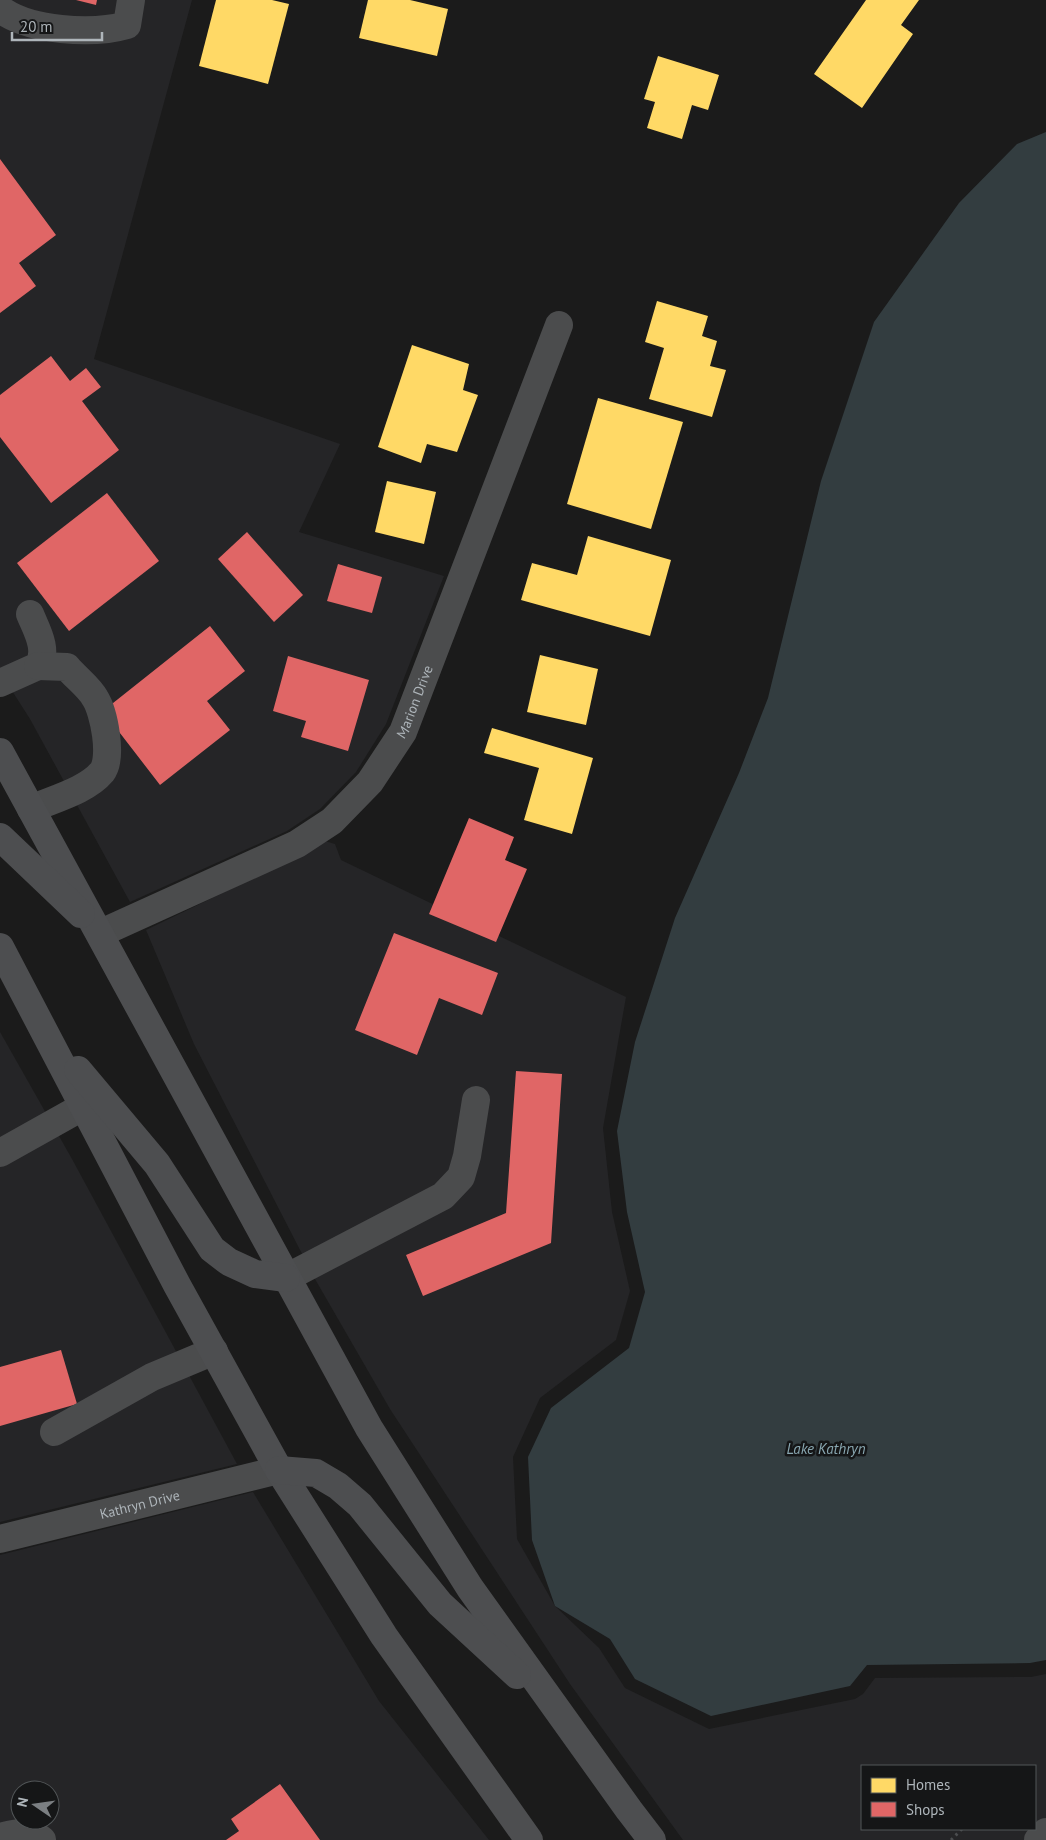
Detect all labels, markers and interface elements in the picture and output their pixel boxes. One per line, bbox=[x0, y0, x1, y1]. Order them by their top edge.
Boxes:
scale bar bbox=[12, 10, 102, 42]
text: 20 m bbox=[20, 17, 53, 36]
street label: Marion Drive bbox=[392, 663, 437, 742]
water label: Lake Kathryn bbox=[787, 1439, 866, 1458]
street label: Kathryn Drive bbox=[98, 1486, 182, 1523]
legend bbox=[861, 1765, 1036, 1830]
text: Homes bbox=[906, 1775, 950, 1794]
north arrow bbox=[10, 1780, 60, 1830]
text: N bbox=[13, 1796, 32, 1809]
text: Shops bbox=[906, 1800, 945, 1819]

